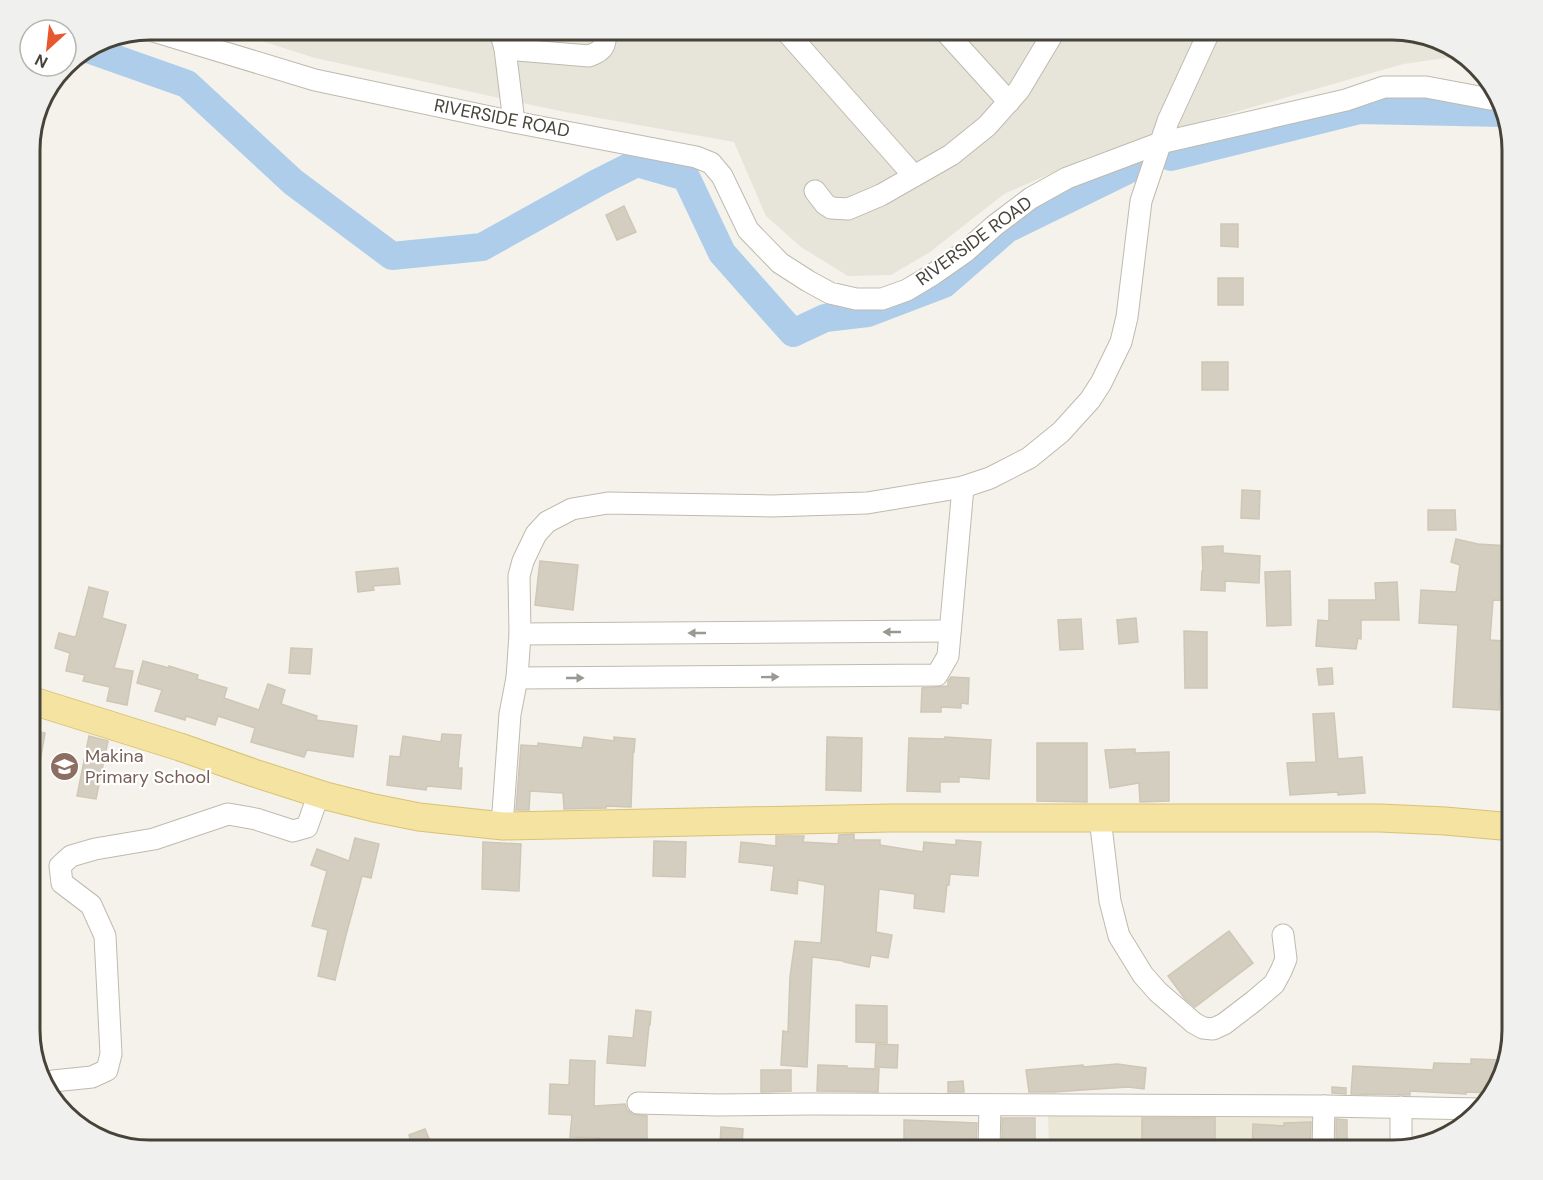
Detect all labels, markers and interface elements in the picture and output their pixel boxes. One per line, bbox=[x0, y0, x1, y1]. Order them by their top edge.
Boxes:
north arrow bbox=[18, 18, 78, 78]
text: N bbox=[31, 49, 51, 73]
street label: RIVERSIDE ROAD bbox=[432, 93, 572, 143]
street label: RIVERSIDE ROAD bbox=[911, 191, 1037, 291]
one-way arrow bbox=[882, 627, 901, 637]
one-way arrow bbox=[687, 628, 706, 638]
one-way arrow bbox=[761, 672, 780, 682]
one-way arrow bbox=[566, 674, 585, 683]
place label: Makina Primary School bbox=[85, 744, 210, 789]
school or university icon: Makina Primary School bbox=[48, 750, 80, 782]

